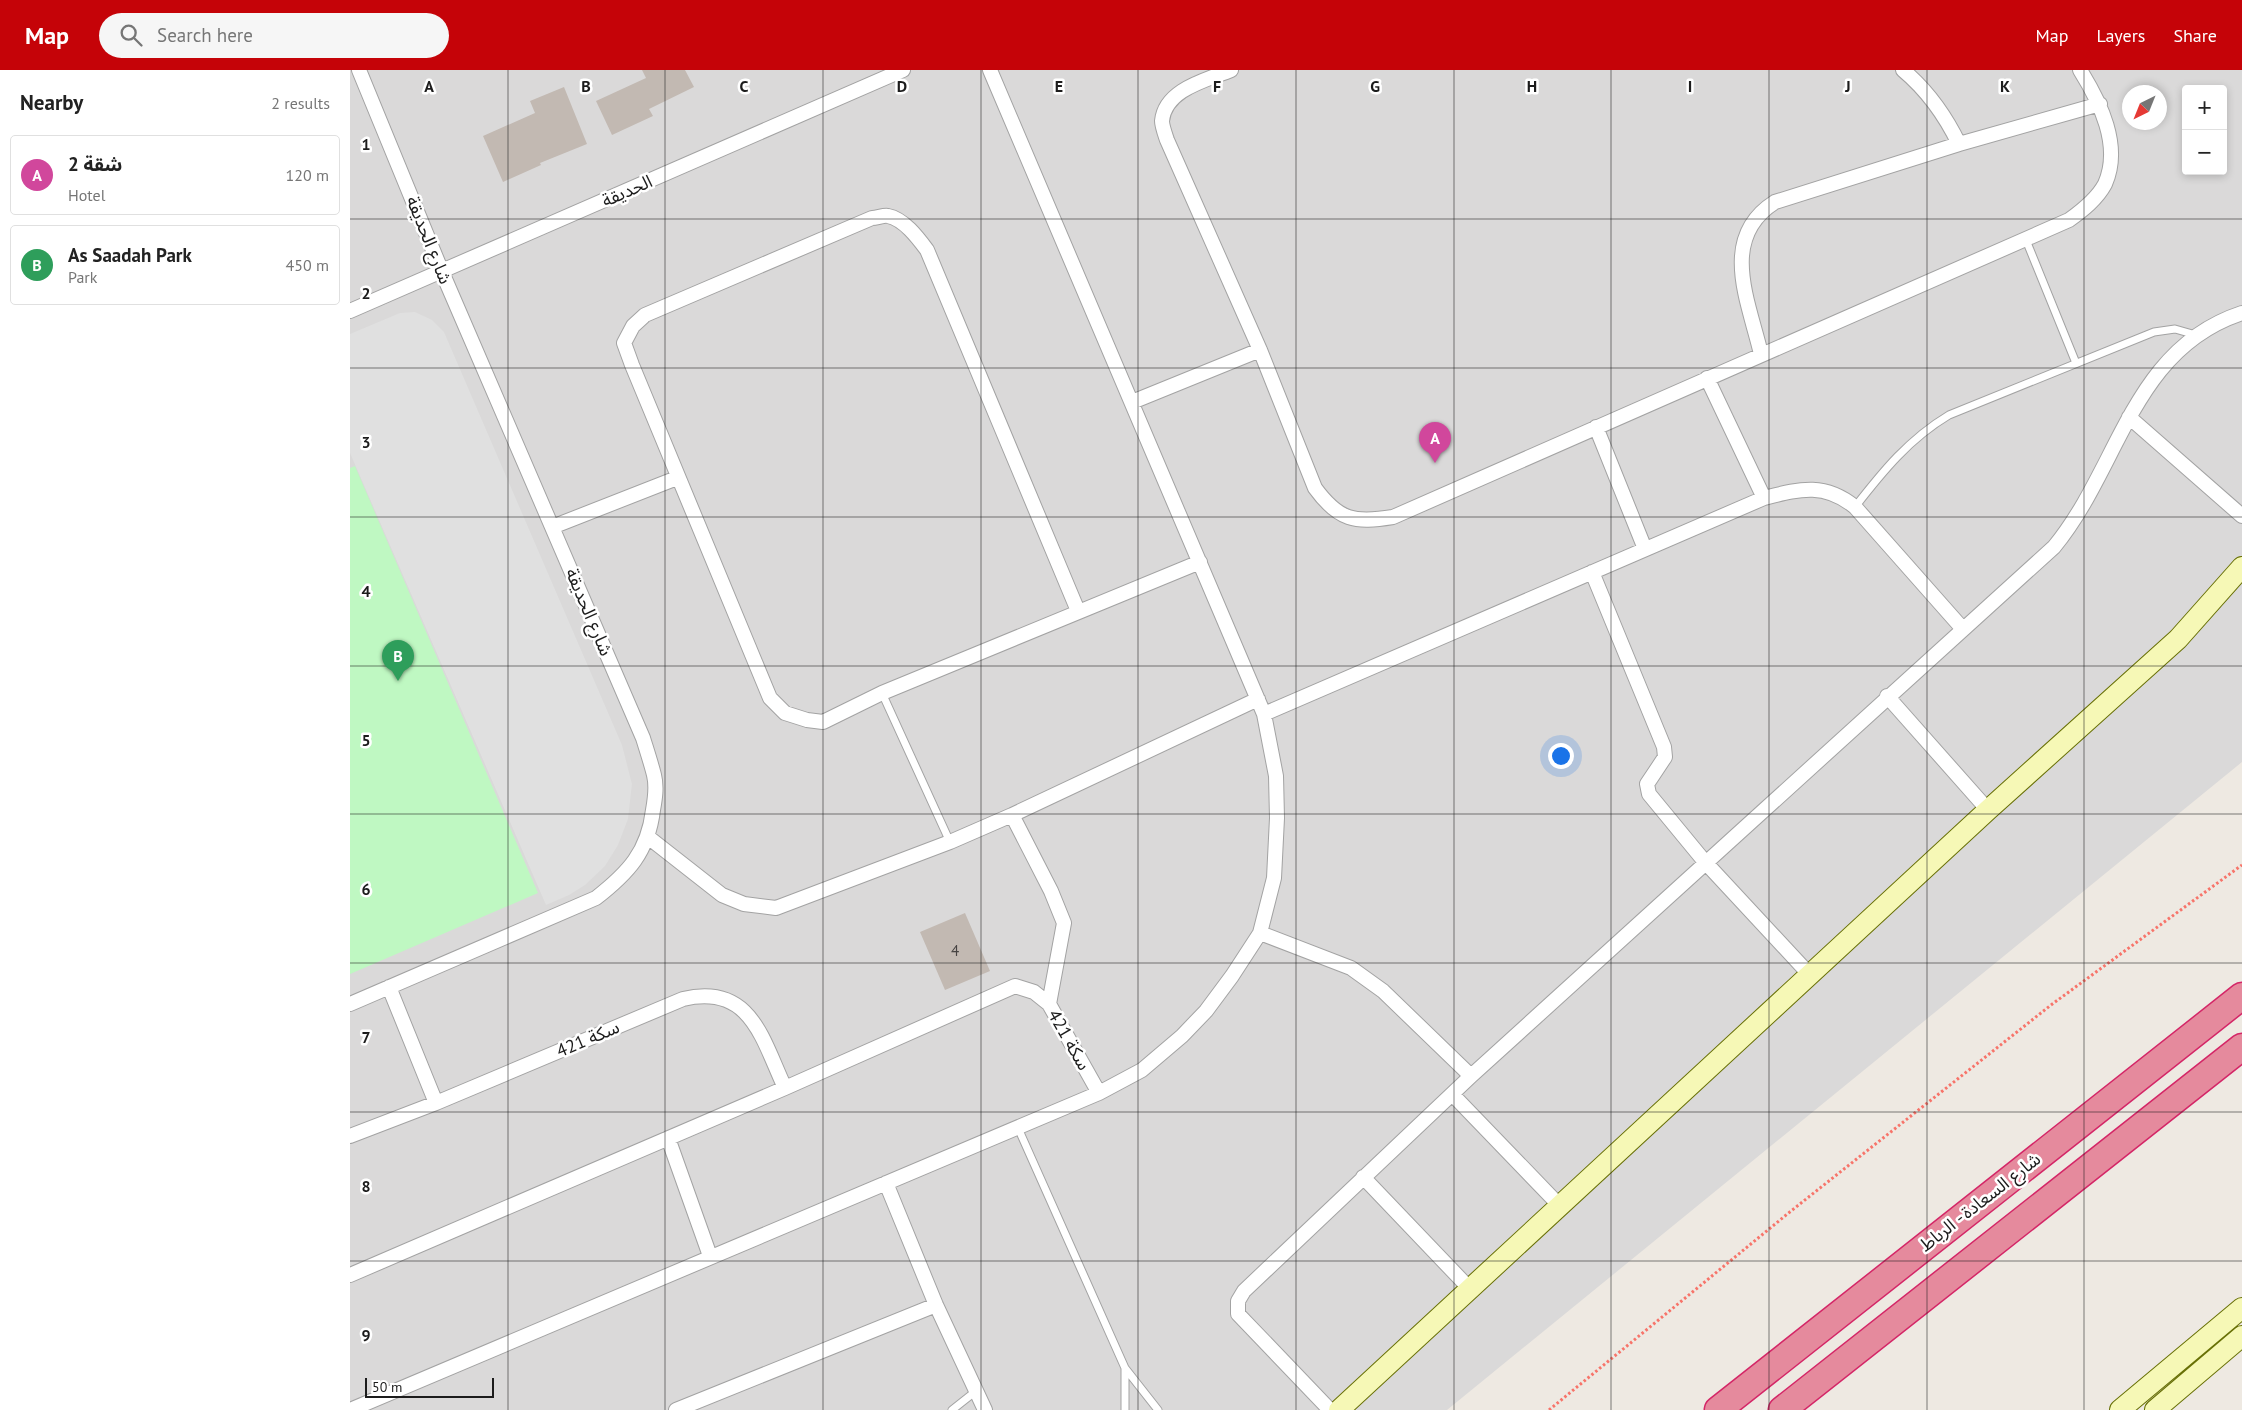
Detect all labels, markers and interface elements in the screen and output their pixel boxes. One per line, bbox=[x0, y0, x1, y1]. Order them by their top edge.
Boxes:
search box bbox=[99, 13, 449, 58]
text: Map bbox=[25, 20, 69, 51]
icon: search bbox=[117, 21, 145, 49]
text: Search here bbox=[157, 23, 253, 47]
text: Map bbox=[2036, 24, 2068, 47]
text: Layers bbox=[2096, 24, 2145, 47]
text: Share bbox=[2173, 24, 2217, 47]
text: A bbox=[424, 76, 434, 96]
text: B bbox=[581, 76, 591, 96]
text: C bbox=[740, 76, 749, 96]
text: D bbox=[897, 76, 907, 96]
text: E bbox=[1055, 76, 1063, 96]
text: F bbox=[1213, 76, 1221, 96]
text: G bbox=[1370, 76, 1380, 96]
text: H bbox=[1527, 76, 1537, 96]
text: I bbox=[1688, 76, 1692, 96]
text: J bbox=[1844, 76, 1851, 96]
text: K bbox=[2000, 76, 2010, 96]
north arrow bbox=[2122, 85, 2167, 130]
map controls bbox=[2182, 85, 2227, 175]
button: + bbox=[2182, 85, 2227, 130]
text: Nearby bbox=[20, 89, 83, 116]
text: 2 results bbox=[271, 93, 330, 113]
button: − bbox=[2182, 130, 2227, 175]
text: 1 bbox=[361, 134, 371, 154]
text: شقة 2 bbox=[68, 152, 122, 176]
text: A bbox=[32, 165, 42, 185]
text: 120 m bbox=[286, 165, 329, 185]
street label: الحديقة bbox=[598, 169, 656, 212]
text: Hotel bbox=[68, 185, 105, 205]
street label: شارع الحديقة bbox=[399, 192, 458, 288]
text: As Saadah Park bbox=[68, 243, 192, 267]
text: B bbox=[32, 255, 42, 275]
text: 450 m bbox=[286, 255, 329, 275]
text: Park bbox=[68, 267, 97, 287]
text: 2 bbox=[361, 283, 371, 303]
pin: A bbox=[1419, 422, 1451, 463]
text: 3 bbox=[361, 432, 371, 452]
street label: شارع الحديقة bbox=[558, 565, 618, 660]
text: 4 bbox=[361, 581, 371, 601]
pin: B bbox=[382, 640, 414, 681]
text: 5 bbox=[361, 730, 371, 750]
your location bbox=[1548, 743, 1574, 769]
text: 6 bbox=[361, 879, 371, 899]
house number: 4 bbox=[951, 941, 959, 960]
street label: سكة 421 bbox=[1043, 1005, 1096, 1074]
street label: سكة 421 bbox=[553, 1015, 623, 1062]
text: 7 bbox=[361, 1027, 371, 1047]
street label: شارع السعادة - الرباط bbox=[1914, 1147, 2047, 1258]
text: 8 bbox=[361, 1176, 371, 1196]
text: 9 bbox=[361, 1325, 371, 1345]
scale bar bbox=[365, 1375, 494, 1398]
text: 50 m bbox=[372, 1378, 402, 1396]

